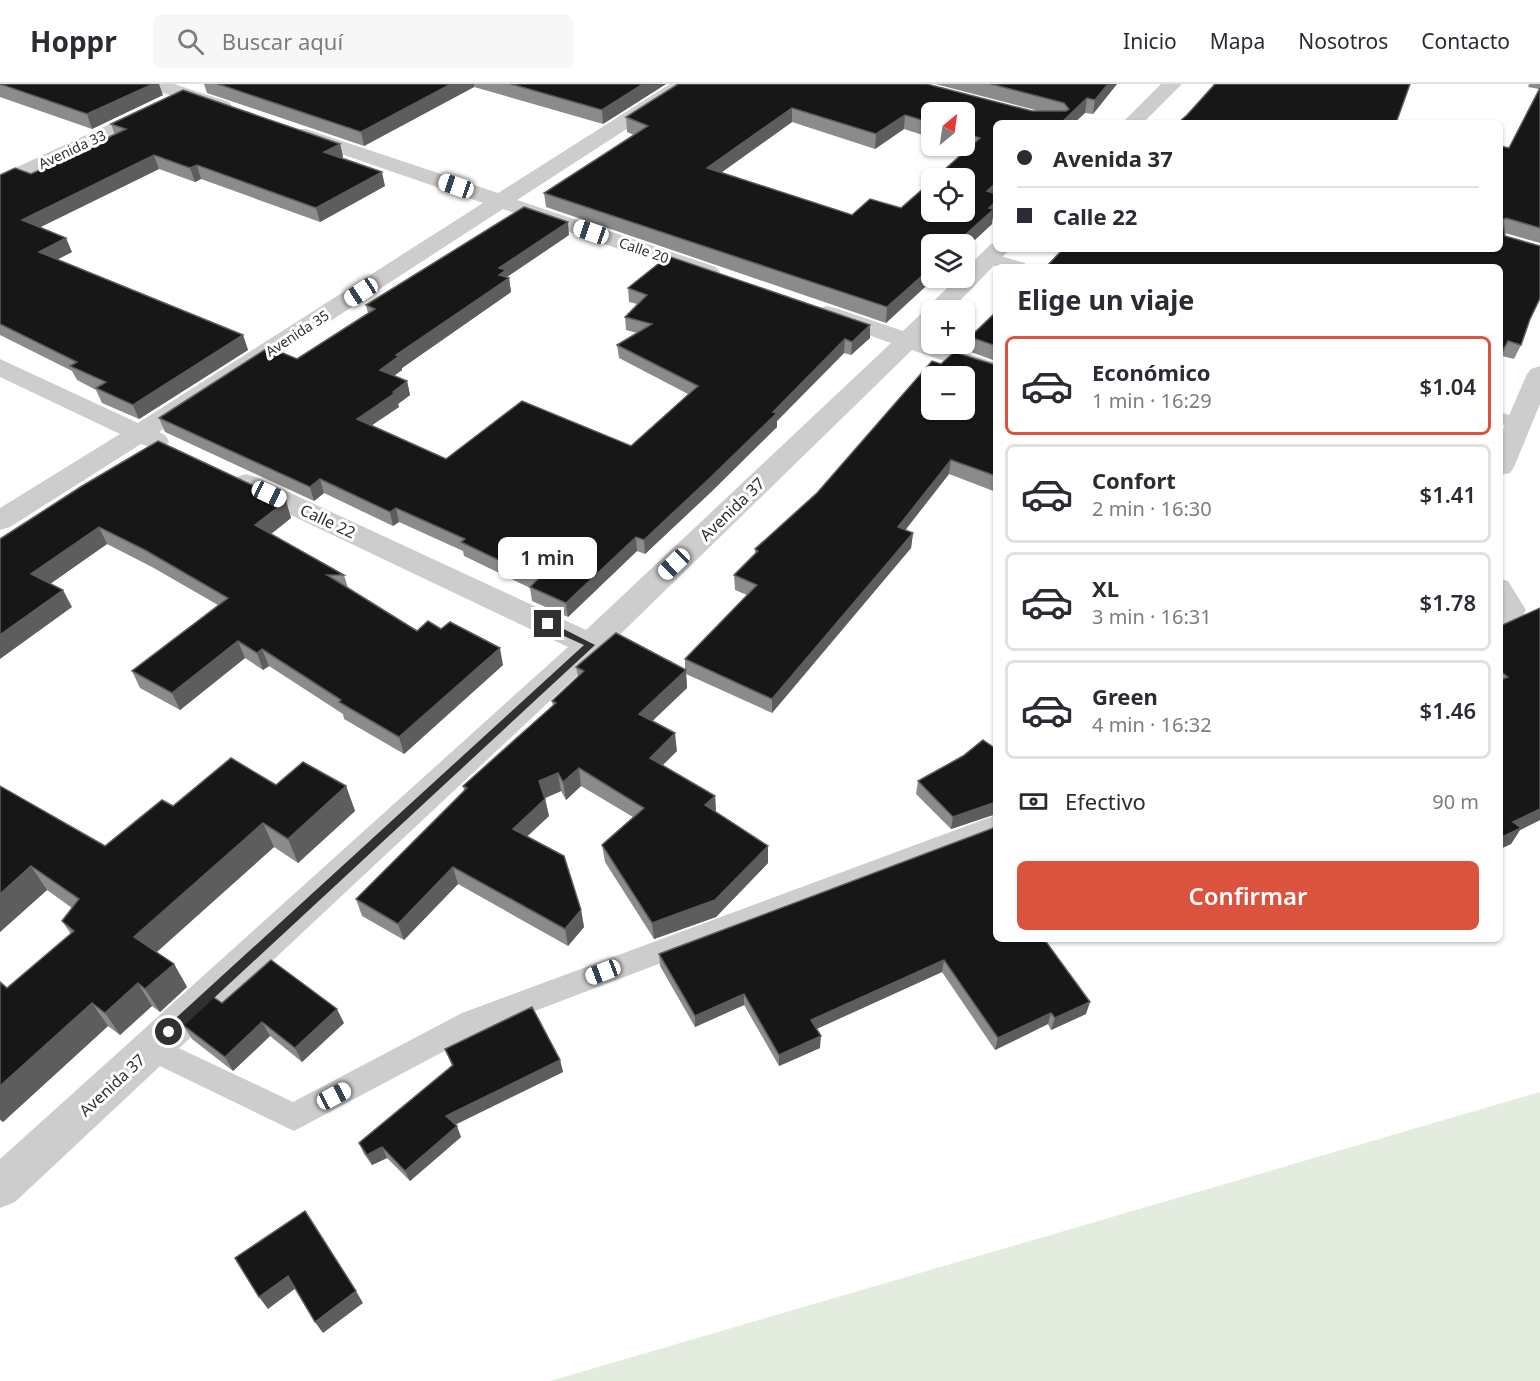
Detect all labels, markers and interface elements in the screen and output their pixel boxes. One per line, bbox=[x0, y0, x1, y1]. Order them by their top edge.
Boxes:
search box bbox=[153, 14, 573, 68]
text: Hoppr bbox=[30, 22, 117, 60]
icon: search bbox=[174, 25, 207, 58]
text: Buscar aquí bbox=[222, 26, 343, 56]
text: Inicio bbox=[1123, 27, 1177, 55]
text: Mapa bbox=[1210, 27, 1265, 55]
text: Nosotros bbox=[1298, 27, 1388, 55]
text: Contacto bbox=[1421, 27, 1510, 55]
north arrow bbox=[921, 102, 975, 156]
map controls bbox=[921, 102, 975, 420]
street label: Avenida 33 bbox=[35, 125, 109, 173]
text: Avenida 37 bbox=[1053, 143, 1173, 173]
button: locate bbox=[921, 168, 975, 222]
car bbox=[436, 172, 476, 200]
text: Calle 22 bbox=[1053, 201, 1137, 231]
car bbox=[571, 218, 611, 246]
street label: Calle 20 bbox=[617, 233, 671, 267]
button: layers bbox=[921, 234, 975, 288]
car bbox=[341, 275, 381, 309]
text: Elige un viaje bbox=[1017, 281, 1194, 318]
button: + bbox=[921, 300, 975, 354]
street label: Avenida 35 bbox=[261, 305, 333, 361]
text: Económico bbox=[1092, 357, 1211, 387]
icon: car bbox=[1020, 359, 1074, 413]
button: − bbox=[921, 366, 975, 420]
text: $1.04 bbox=[1420, 371, 1476, 401]
text: 1 min · 16:29 bbox=[1092, 387, 1212, 414]
text: Confort bbox=[1092, 465, 1176, 495]
icon: car bbox=[1020, 467, 1074, 521]
street label: Avenida 37 bbox=[695, 472, 769, 546]
car bbox=[249, 478, 289, 510]
text: $1.41 bbox=[1420, 479, 1476, 509]
text: 2 min · 16:30 bbox=[1092, 495, 1212, 522]
street label: Calle 22 bbox=[297, 499, 359, 543]
callout: 1 min bbox=[498, 537, 598, 579]
text: 1 min bbox=[520, 544, 575, 571]
car bbox=[655, 545, 693, 583]
text: XL bbox=[1092, 573, 1119, 603]
icon: car bbox=[1020, 575, 1074, 629]
text: $1.78 bbox=[1420, 587, 1476, 617]
text: 3 min · 16:31 bbox=[1092, 603, 1212, 630]
route end bbox=[534, 610, 561, 637]
text: Green bbox=[1092, 681, 1158, 711]
icon: car bbox=[1020, 683, 1074, 737]
text: $1.46 bbox=[1420, 695, 1476, 725]
text: 4 min · 16:32 bbox=[1092, 711, 1212, 738]
icon: cash bbox=[1017, 785, 1050, 818]
text: Efectivo bbox=[1065, 786, 1146, 816]
text: 90 m bbox=[1432, 788, 1479, 815]
button: Confirmar bbox=[1017, 861, 1479, 930]
car bbox=[583, 957, 623, 987]
route start bbox=[155, 1018, 182, 1045]
street label: Avenida 37 bbox=[74, 1049, 150, 1121]
car bbox=[314, 1080, 354, 1112]

